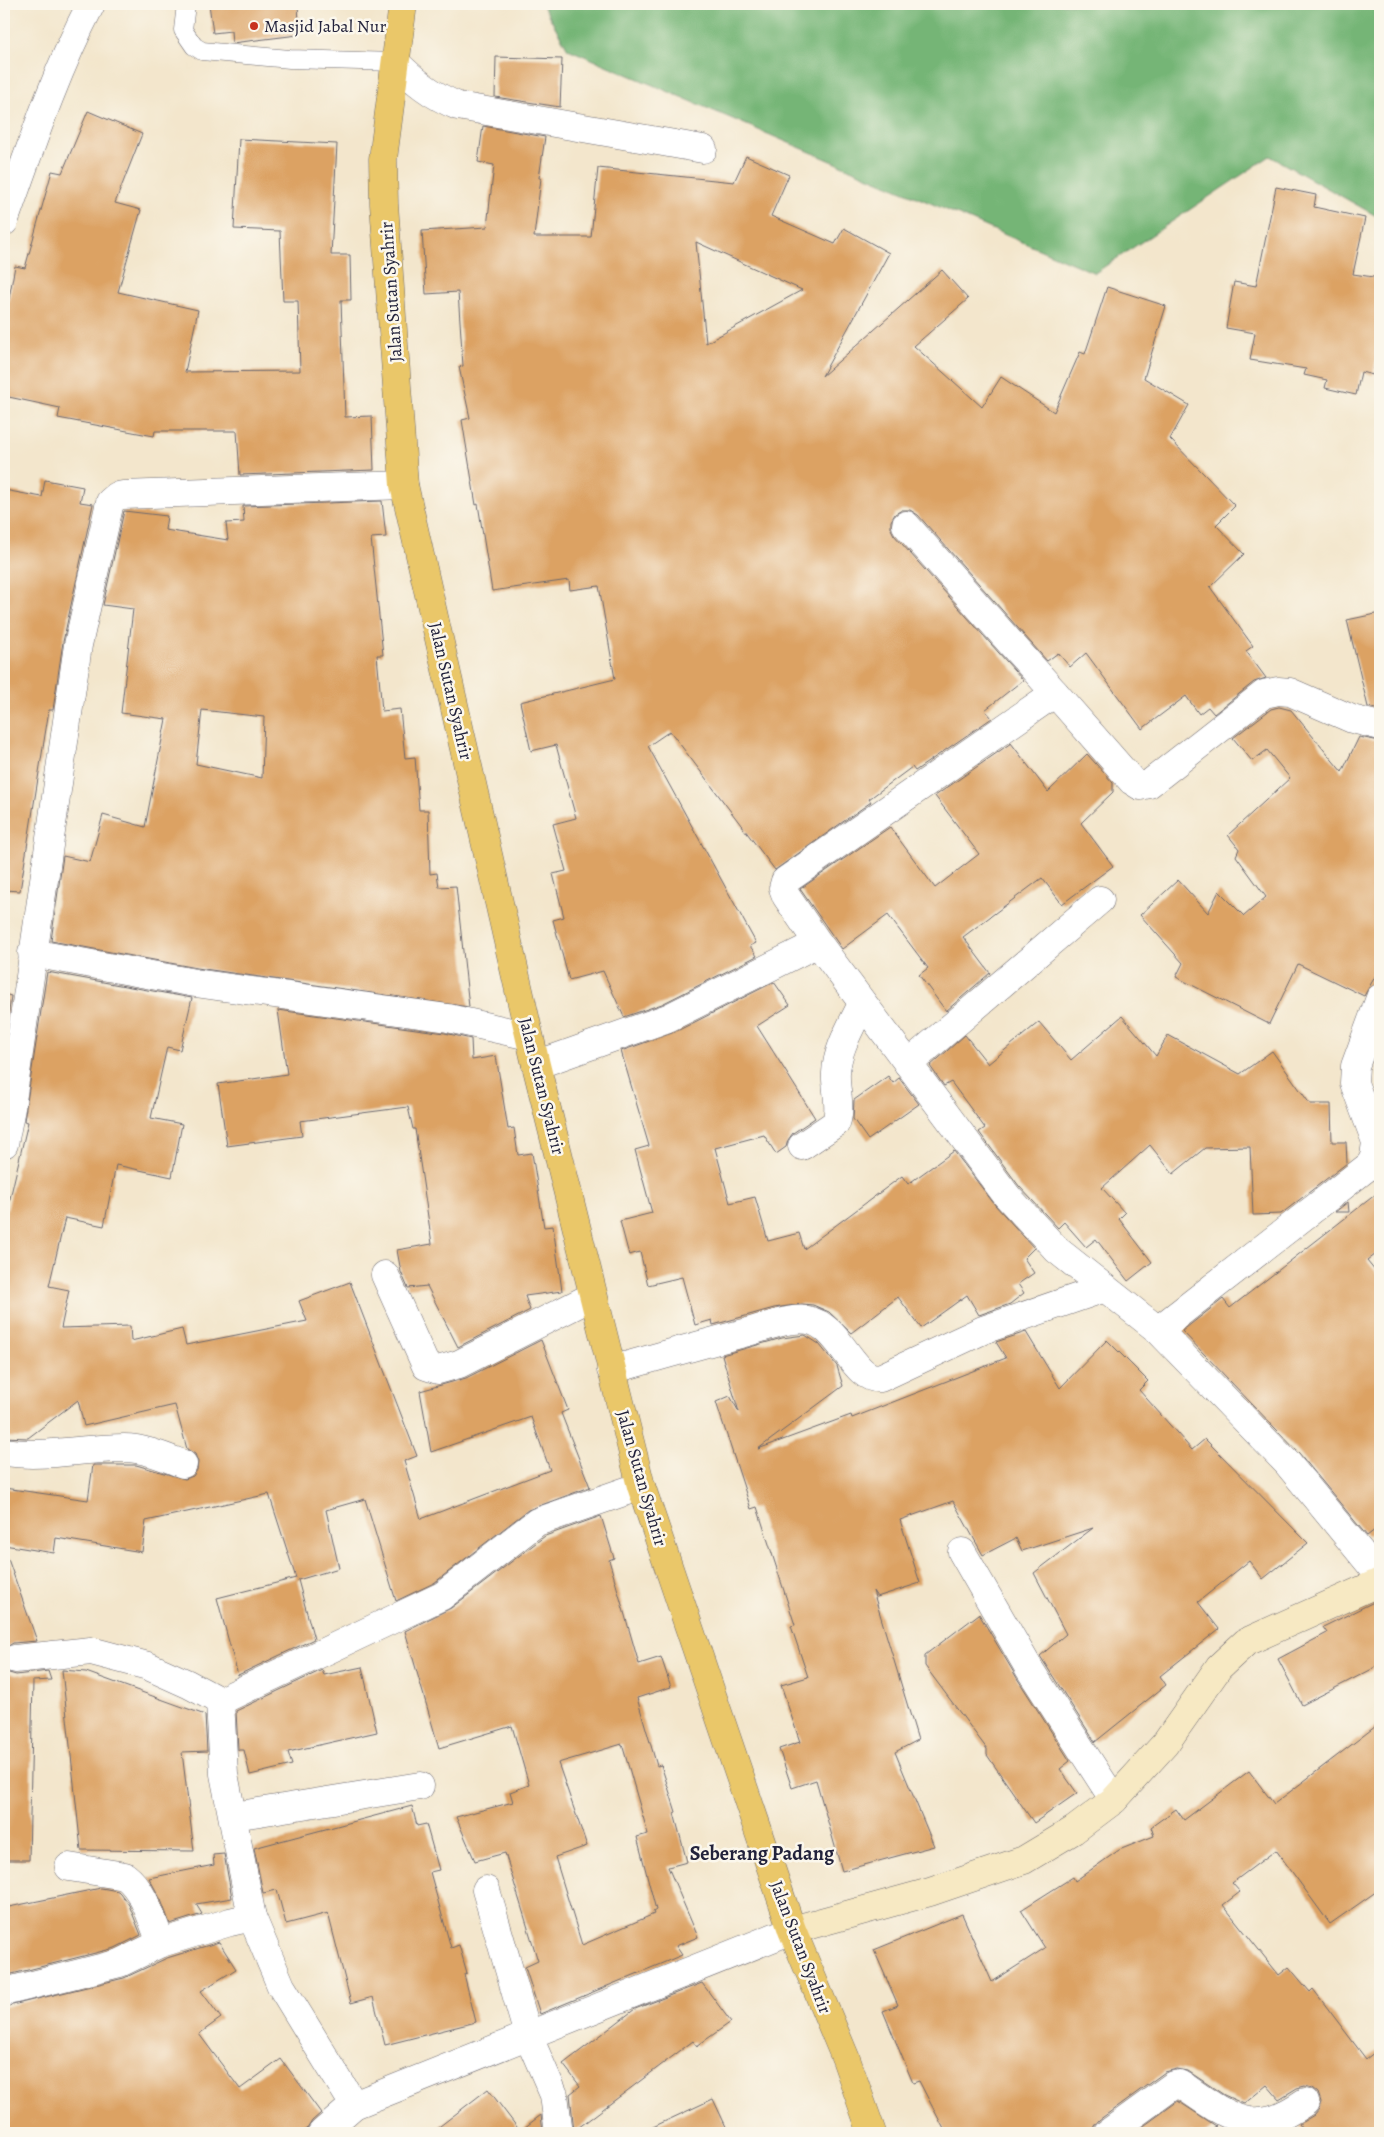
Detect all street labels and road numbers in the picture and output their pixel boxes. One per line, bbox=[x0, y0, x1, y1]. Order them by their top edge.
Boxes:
street label: Jalan Sutan Syahrir bbox=[374, 221, 408, 363]
street label: Jalan Sutan Syahrir bbox=[423, 620, 479, 762]
street label: Jalan Sutan Syahrir bbox=[513, 1015, 571, 1157]
street label: Jalan Sutan Syahrir bbox=[611, 1407, 673, 1549]
street label: Jalan Sutan Syahrir bbox=[765, 1877, 837, 2017]

